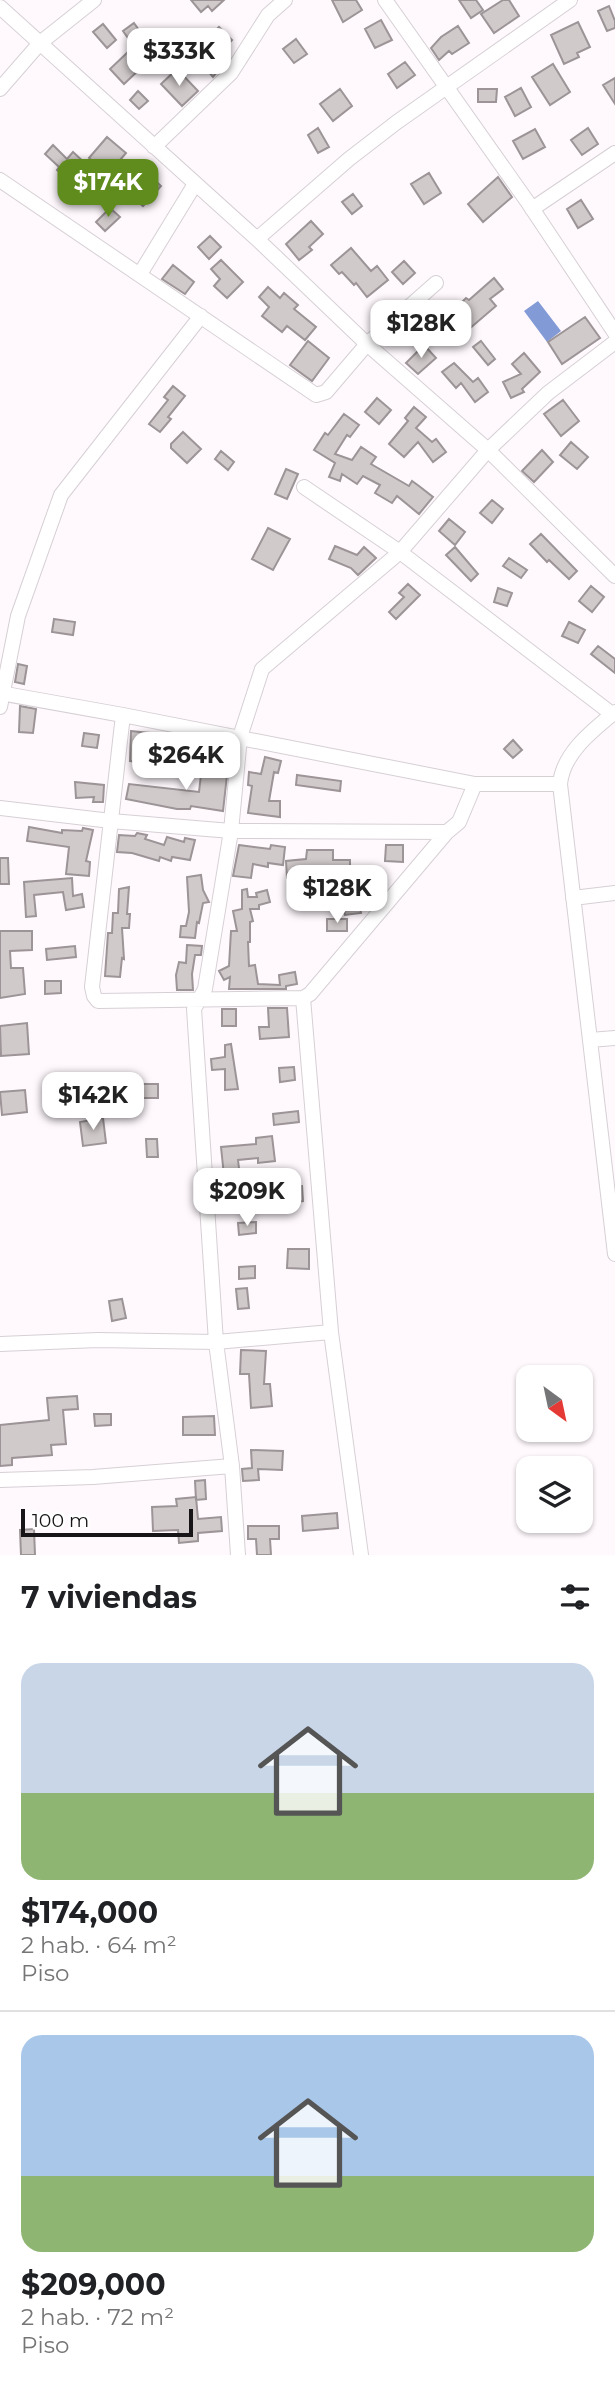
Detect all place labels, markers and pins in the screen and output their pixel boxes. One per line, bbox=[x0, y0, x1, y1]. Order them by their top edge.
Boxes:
pin: $333K bbox=[130, 28, 228, 88]
pin: $174K bbox=[59, 160, 157, 219]
pin: $128K bbox=[372, 300, 470, 360]
pin: $264K bbox=[137, 732, 235, 792]
pin: $128K bbox=[288, 866, 386, 925]
pin: $142K bbox=[44, 1072, 142, 1132]
pin: $209K bbox=[198, 1168, 296, 1228]

